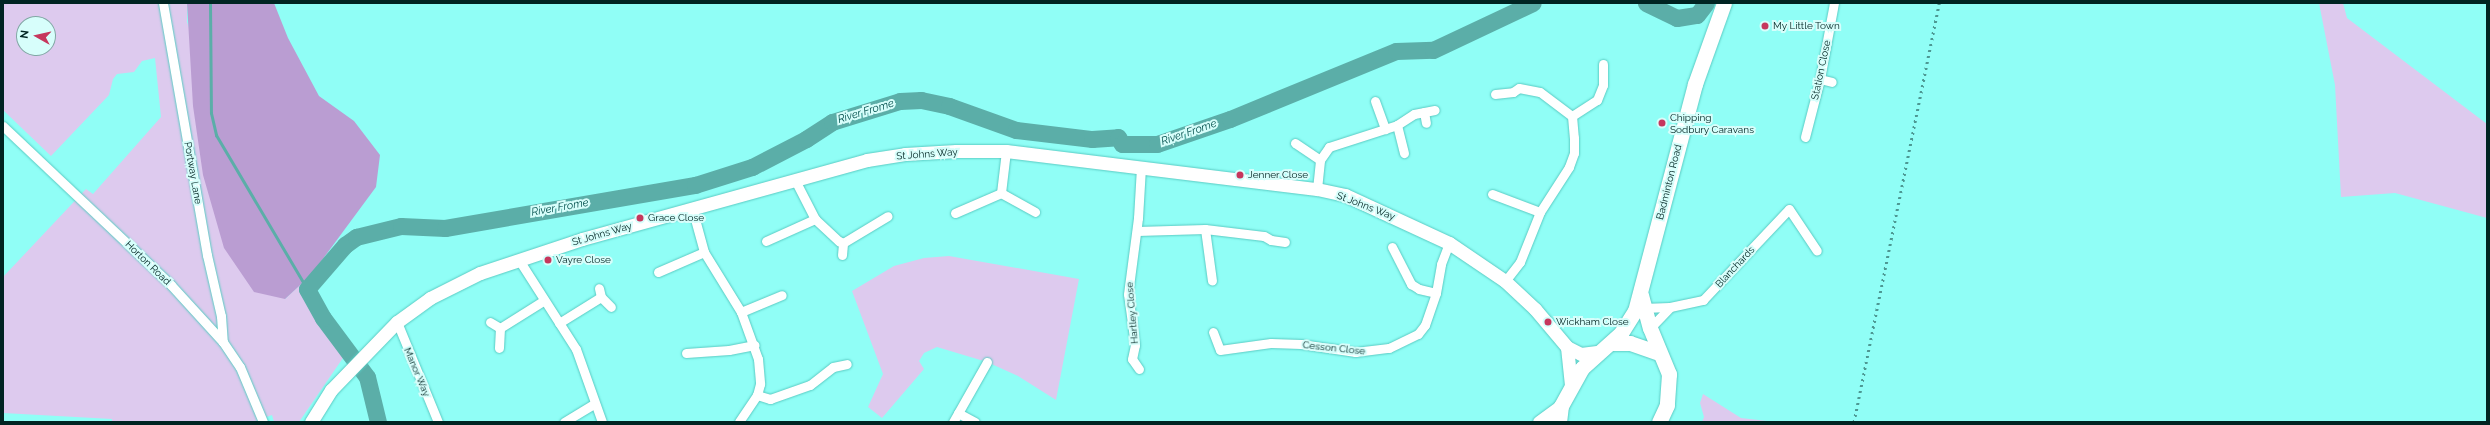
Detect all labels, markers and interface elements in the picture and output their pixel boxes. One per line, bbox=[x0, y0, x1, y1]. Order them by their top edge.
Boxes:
north arrow bbox=[16, 16, 56, 56]
place label: My Little Town bbox=[1773, 20, 1840, 32]
marker: My Little Town bbox=[1760, 21, 1770, 31]
text: N bbox=[18, 29, 32, 39]
street label: Station Close bbox=[1809, 39, 1833, 101]
water label: River Frome bbox=[836, 97, 896, 127]
place label: Chipping Sodbury Caravans bbox=[1670, 111, 1754, 134]
water label: River Frome bbox=[1159, 117, 1219, 149]
marker: Chipping Sodbury Caravans bbox=[1657, 118, 1667, 128]
street label: Portway Lane bbox=[182, 141, 204, 205]
street label: Badminton Road bbox=[1654, 143, 1684, 221]
street label: St Johns Way bbox=[896, 146, 958, 162]
place label: Jenner Close bbox=[1248, 169, 1308, 181]
marker: Jenner Close bbox=[1235, 170, 1245, 180]
street label: St Johns Way bbox=[1335, 189, 1397, 223]
water label: River Frome bbox=[530, 196, 590, 220]
place label: Grace Close bbox=[648, 212, 704, 224]
marker: Grace Close bbox=[635, 213, 645, 223]
street label: St Johns Way bbox=[570, 220, 634, 248]
street label: Horton Road bbox=[123, 238, 173, 288]
street label: Blanchards bbox=[1713, 244, 1757, 290]
place label: Vayre Close bbox=[556, 254, 611, 266]
marker: Vayre Close bbox=[543, 255, 553, 265]
street label: Hartley Close bbox=[1123, 281, 1141, 345]
place label: Wickham Close bbox=[1556, 316, 1629, 328]
marker: Wickham Close bbox=[1543, 317, 1553, 327]
street label: Cesson Close bbox=[1302, 339, 1366, 357]
street label: Manor Way bbox=[401, 345, 433, 399]

